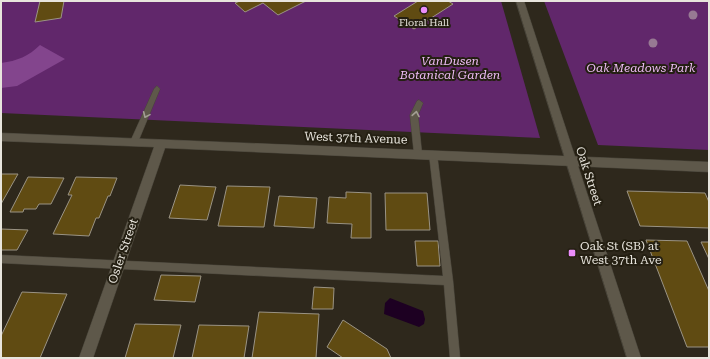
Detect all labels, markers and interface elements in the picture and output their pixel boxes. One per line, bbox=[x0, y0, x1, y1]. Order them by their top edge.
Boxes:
marker: Floral Hall bbox=[419, 5, 429, 15]
place label: Floral Hall bbox=[399, 17, 449, 28]
park label: VanDusen Botanical Garden bbox=[399, 54, 500, 82]
park label: Oak Meadows Park bbox=[587, 61, 696, 75]
one-way arrow bbox=[411, 111, 420, 117]
one-way arrow bbox=[142, 112, 150, 119]
street label: West 37th Avenue bbox=[304, 129, 408, 147]
street label: Oak Street bbox=[573, 145, 605, 208]
street label: Osler Street bbox=[105, 216, 141, 285]
place label: Oak St (SB) at West 37th Ave bbox=[580, 239, 662, 267]
marker: Oak St (SB) at West 37th Ave bbox=[567, 248, 577, 258]

